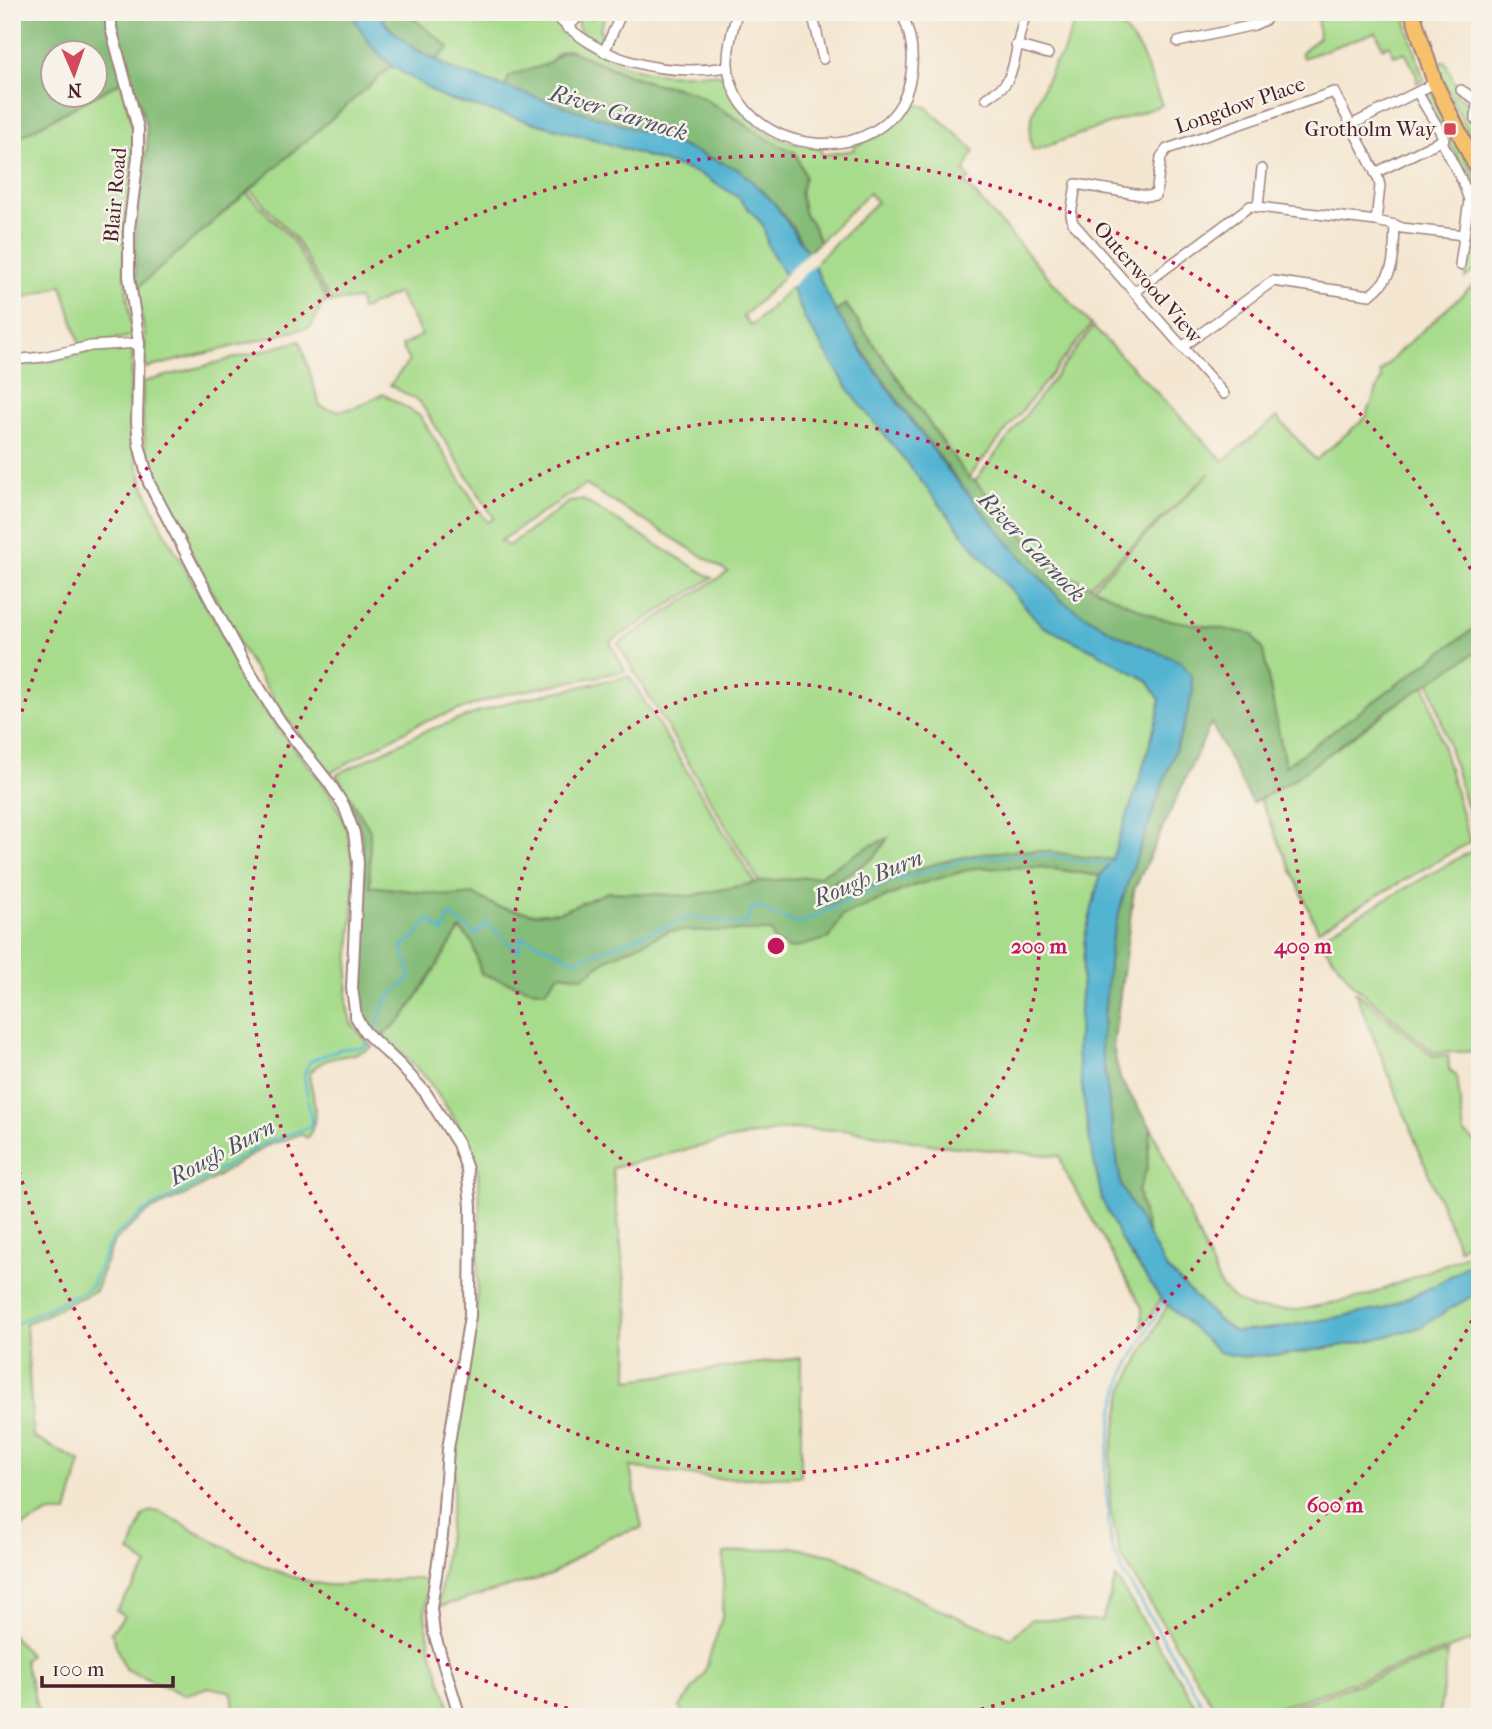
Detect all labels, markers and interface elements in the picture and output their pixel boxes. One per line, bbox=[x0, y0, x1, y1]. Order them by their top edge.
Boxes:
north arrow bbox=[38, 38, 108, 108]
street label: Longdow Place bbox=[1172, 71, 1308, 139]
text: N bbox=[66, 79, 82, 101]
water label: River Garnock bbox=[545, 79, 691, 147]
place label: Grotholm Way bbox=[1305, 117, 1437, 141]
marker: Grotholm Way bbox=[1442, 121, 1458, 137]
street label: Blair Road bbox=[99, 146, 131, 244]
street label: Outerwood View bbox=[1089, 216, 1208, 349]
water label: River Garnock bbox=[971, 485, 1091, 608]
water label: Rough Burn bbox=[808, 844, 927, 913]
centre of rings bbox=[764, 934, 788, 958]
text: 200 m bbox=[1011, 934, 1068, 958]
text: 400 m bbox=[1273, 934, 1332, 959]
water label: Rough Burn bbox=[163, 1113, 279, 1192]
text: 600 m bbox=[1307, 1493, 1364, 1517]
scale bar bbox=[42, 1645, 173, 1689]
text: 100 m bbox=[52, 1657, 105, 1681]

